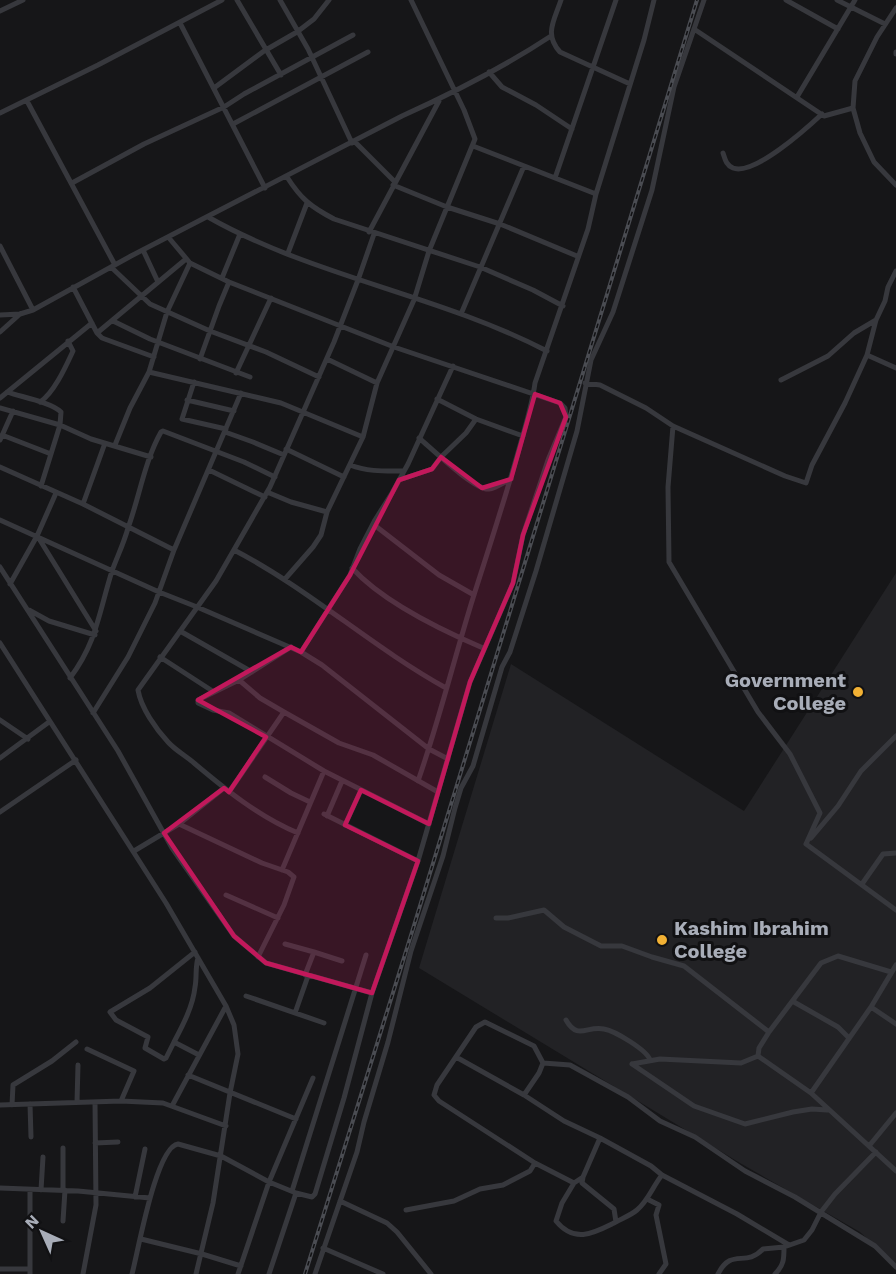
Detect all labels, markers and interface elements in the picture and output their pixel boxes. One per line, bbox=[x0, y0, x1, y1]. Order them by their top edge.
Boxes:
place label: Government College bbox=[725, 668, 846, 715]
marker: Government College bbox=[851, 685, 865, 699]
place label: Kashim Ibrahim College bbox=[674, 916, 829, 963]
marker: Kashim Ibrahim College bbox=[655, 933, 669, 947]
north arrow bbox=[12, 1202, 72, 1262]
text: N bbox=[21, 1211, 43, 1233]

